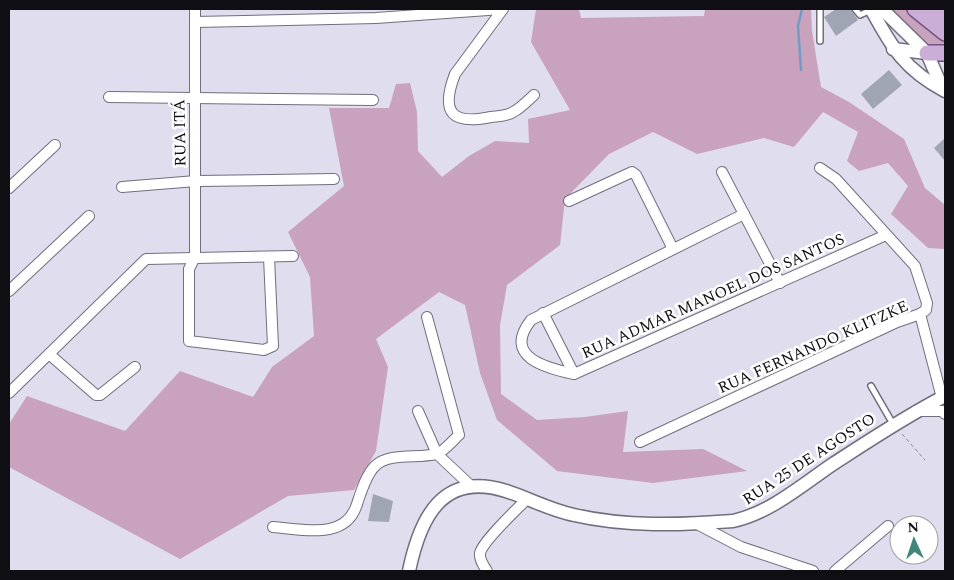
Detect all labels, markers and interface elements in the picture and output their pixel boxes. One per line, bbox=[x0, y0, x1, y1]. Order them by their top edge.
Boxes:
street label: RUA ITÁ bbox=[167, 99, 193, 167]
street label: RUA ADMAR MANOEL DOS SANTOS bbox=[578, 227, 848, 365]
street label: RUA FERNANDO KLITZKE bbox=[714, 294, 912, 400]
street label: RUA 25 DE AGOSTO bbox=[738, 407, 880, 511]
north arrow bbox=[889, 515, 939, 565]
text: N bbox=[907, 517, 920, 538]

